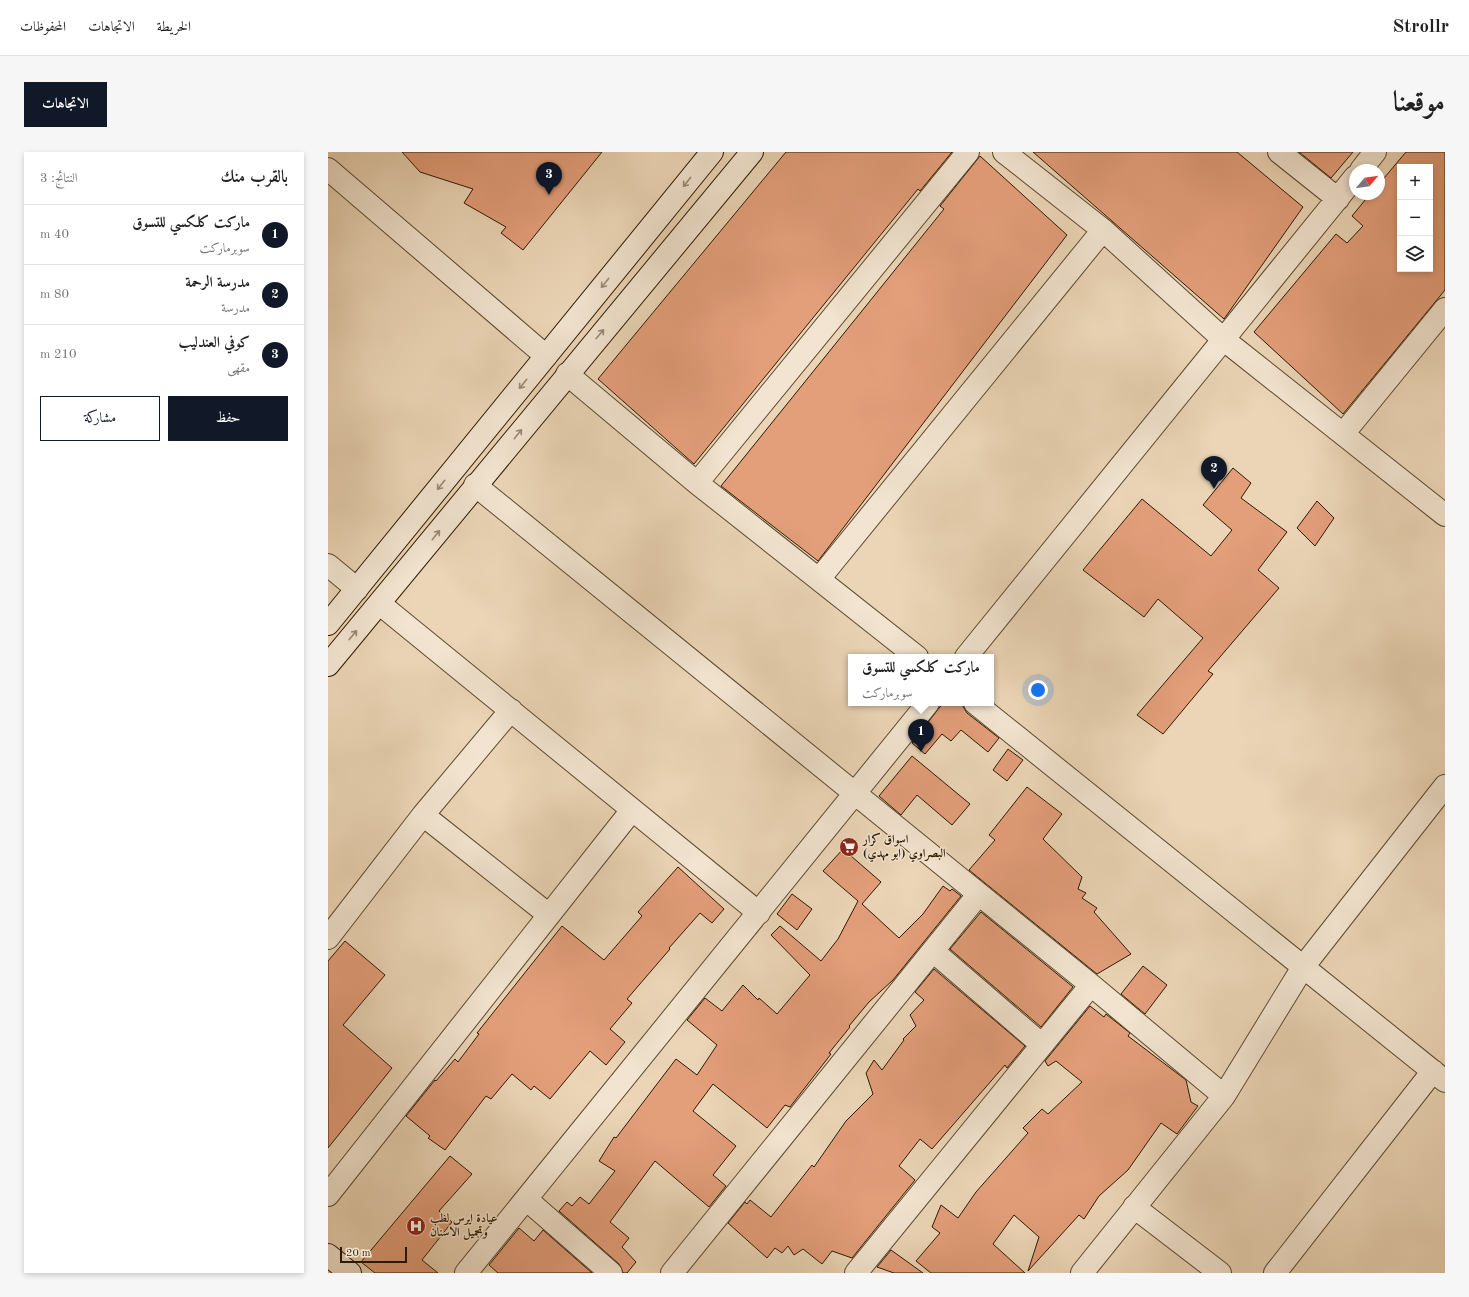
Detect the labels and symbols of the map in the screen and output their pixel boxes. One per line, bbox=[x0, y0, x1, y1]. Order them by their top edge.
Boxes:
pin: 3 bbox=[536, 162, 562, 195]
north arrow bbox=[1349, 164, 1385, 200]
one-way arrow bbox=[683, 177, 692, 188]
one-way arrow bbox=[600, 278, 609, 288]
one-way arrow bbox=[596, 328, 605, 339]
one-way arrow bbox=[518, 378, 527, 389]
one-way arrow bbox=[513, 428, 522, 439]
pin: 2 bbox=[1201, 456, 1227, 489]
one-way arrow bbox=[437, 479, 445, 490]
one-way arrow bbox=[431, 529, 440, 540]
one-way arrow bbox=[349, 630, 358, 640]
your location bbox=[1028, 680, 1048, 700]
pin: 1 bbox=[908, 719, 934, 752]
place label: اسواق كرار البصراوي (ابو مهدي) bbox=[861, 832, 946, 863]
supermarket icon: اسواق كرار البصراوي (ابو مهدي) bbox=[838, 836, 860, 858]
place label: عيادة ايرس لطب وتجميل الاسنان bbox=[430, 1212, 498, 1240]
hospital icon: عيادة ايرس لطب وتجميل الاسنان bbox=[405, 1215, 427, 1237]
scale bar bbox=[340, 1245, 407, 1264]

